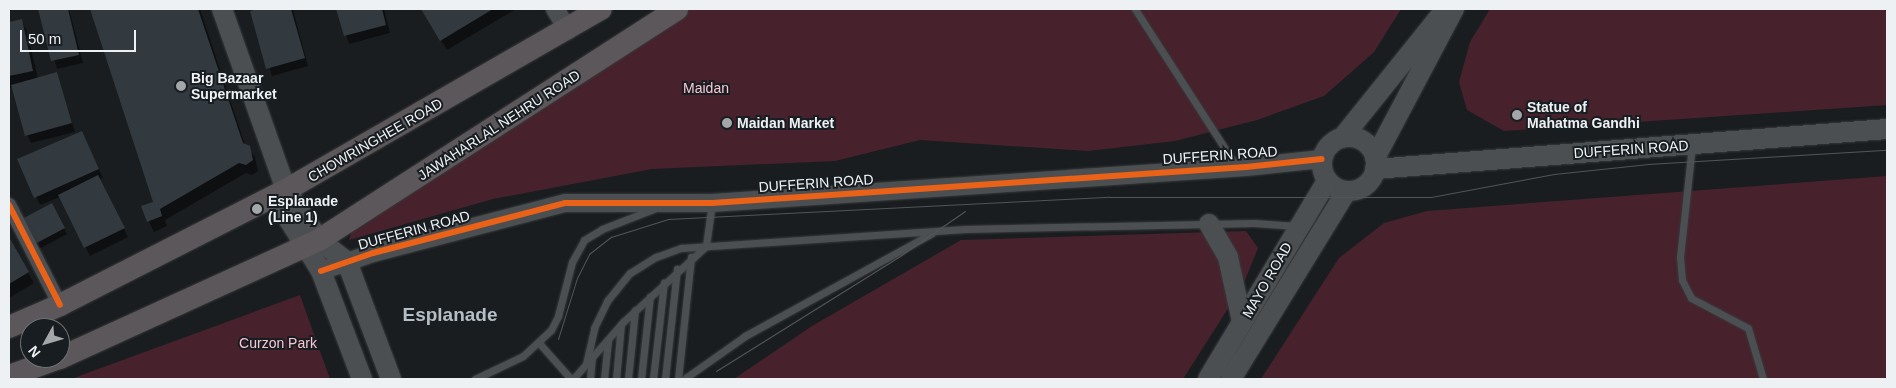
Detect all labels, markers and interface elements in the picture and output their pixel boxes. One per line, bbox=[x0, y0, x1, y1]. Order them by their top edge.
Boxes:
scale bar bbox=[22, 20, 139, 52]
text: 50 m bbox=[28, 30, 61, 47]
street label: JAWAHARLAL NEHRU ROAD bbox=[415, 66, 583, 184]
place label: Big Bazaar Supermarket bbox=[191, 70, 277, 102]
marker: Big Bazaar Supermarket bbox=[175, 80, 187, 92]
park label: Maidan bbox=[683, 80, 729, 96]
street label: CHOWRINGHEE ROAD bbox=[305, 95, 445, 185]
place label: Statue of Mahatma Gandhi bbox=[1527, 99, 1640, 132]
marker: Statue of Mahatma Gandhi bbox=[1511, 109, 1523, 121]
place label: Maidan Market bbox=[737, 115, 834, 131]
marker: Maidan Market bbox=[721, 117, 733, 129]
street label: DUFFERIN ROAD bbox=[1573, 137, 1689, 161]
street label: DUFFERIN ROAD bbox=[1162, 143, 1278, 167]
street label: DUFFERIN ROAD bbox=[758, 171, 874, 195]
place label: Esplanade (Line 1) bbox=[268, 193, 338, 226]
marker: Esplanade (Line 1) bbox=[250, 202, 264, 216]
street label: DUFFERIN ROAD bbox=[356, 207, 472, 253]
street label: MAYO ROAD bbox=[1239, 239, 1295, 321]
district label: Esplanade bbox=[402, 304, 498, 326]
north arrow bbox=[20, 318, 70, 368]
park label: Curzon Park bbox=[239, 335, 317, 351]
text: N bbox=[25, 343, 44, 361]

